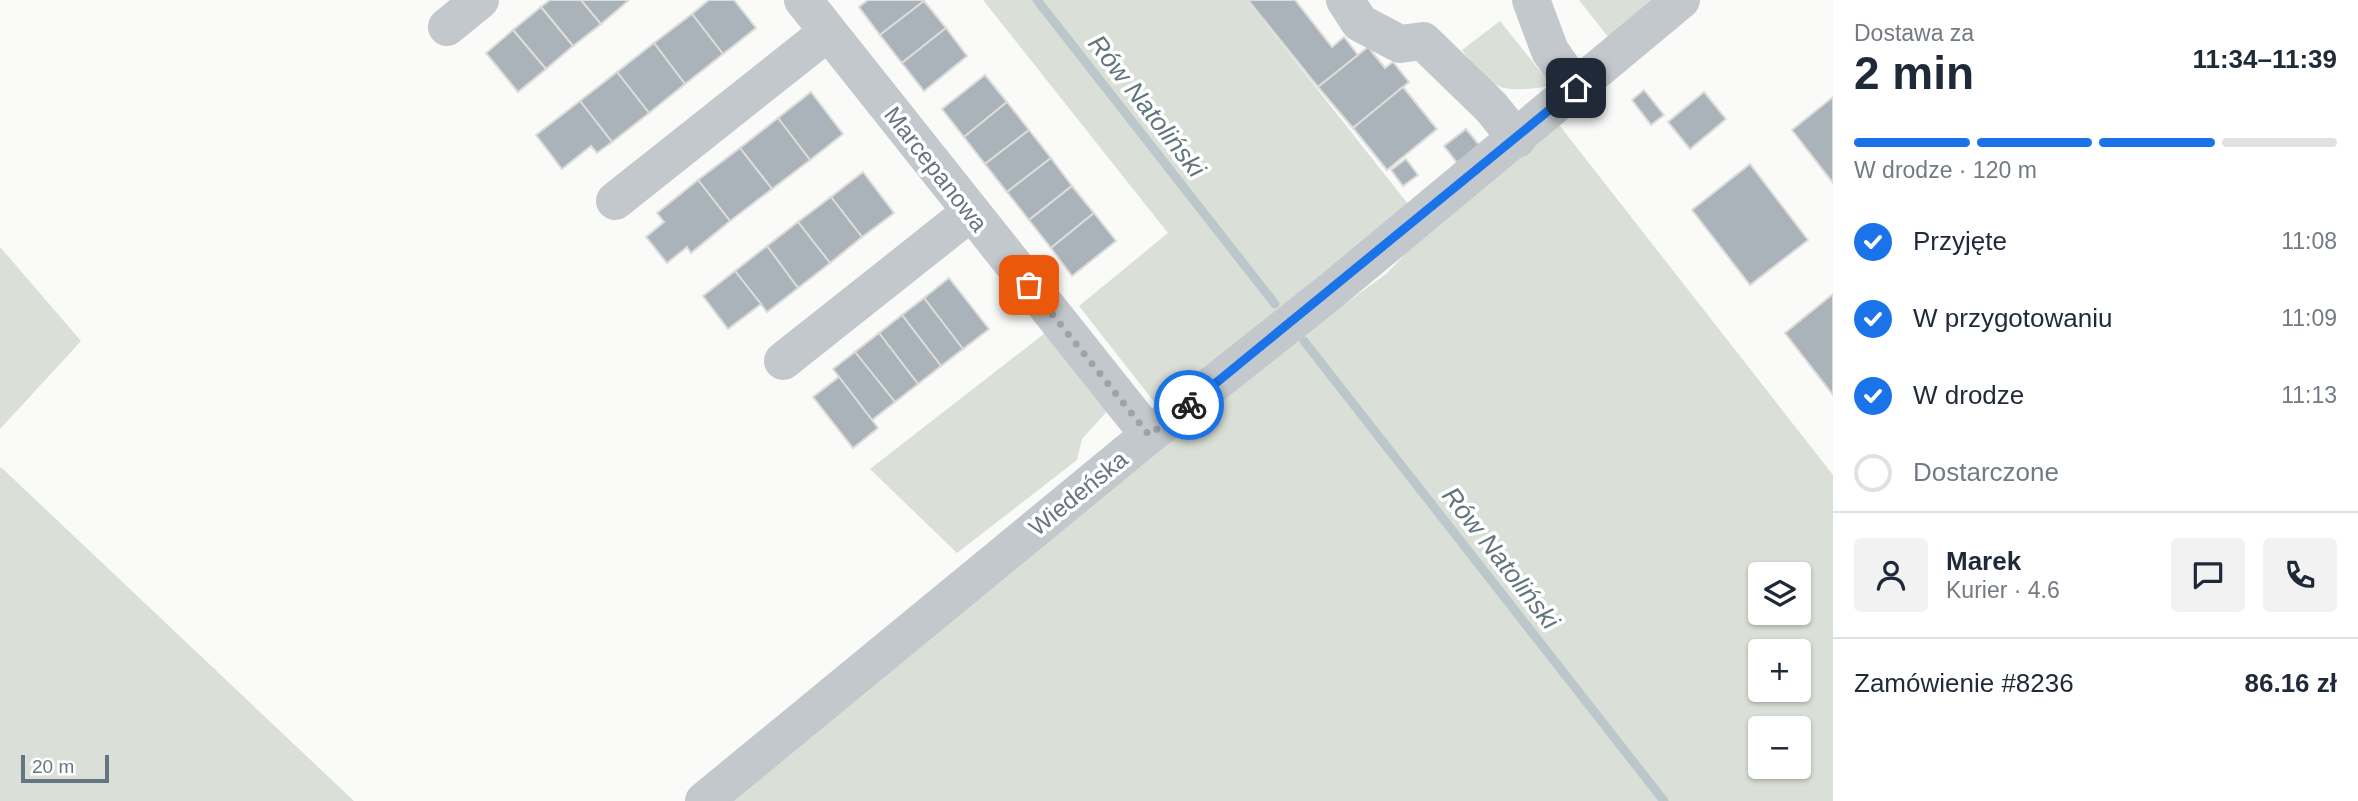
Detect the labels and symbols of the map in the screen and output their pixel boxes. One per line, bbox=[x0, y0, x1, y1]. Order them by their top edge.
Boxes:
water label: Rów Natoliński bbox=[1082, 29, 1213, 184]
pin bbox=[1546, 58, 1606, 118]
street label: Marcepanowa bbox=[879, 101, 993, 237]
pin bbox=[999, 255, 1059, 315]
courier bbox=[1154, 370, 1224, 440]
street label: Wiedeńska bbox=[1023, 445, 1133, 541]
water label: Rów Natoliński bbox=[1436, 481, 1567, 636]
scale bar bbox=[21, 752, 108, 784]

